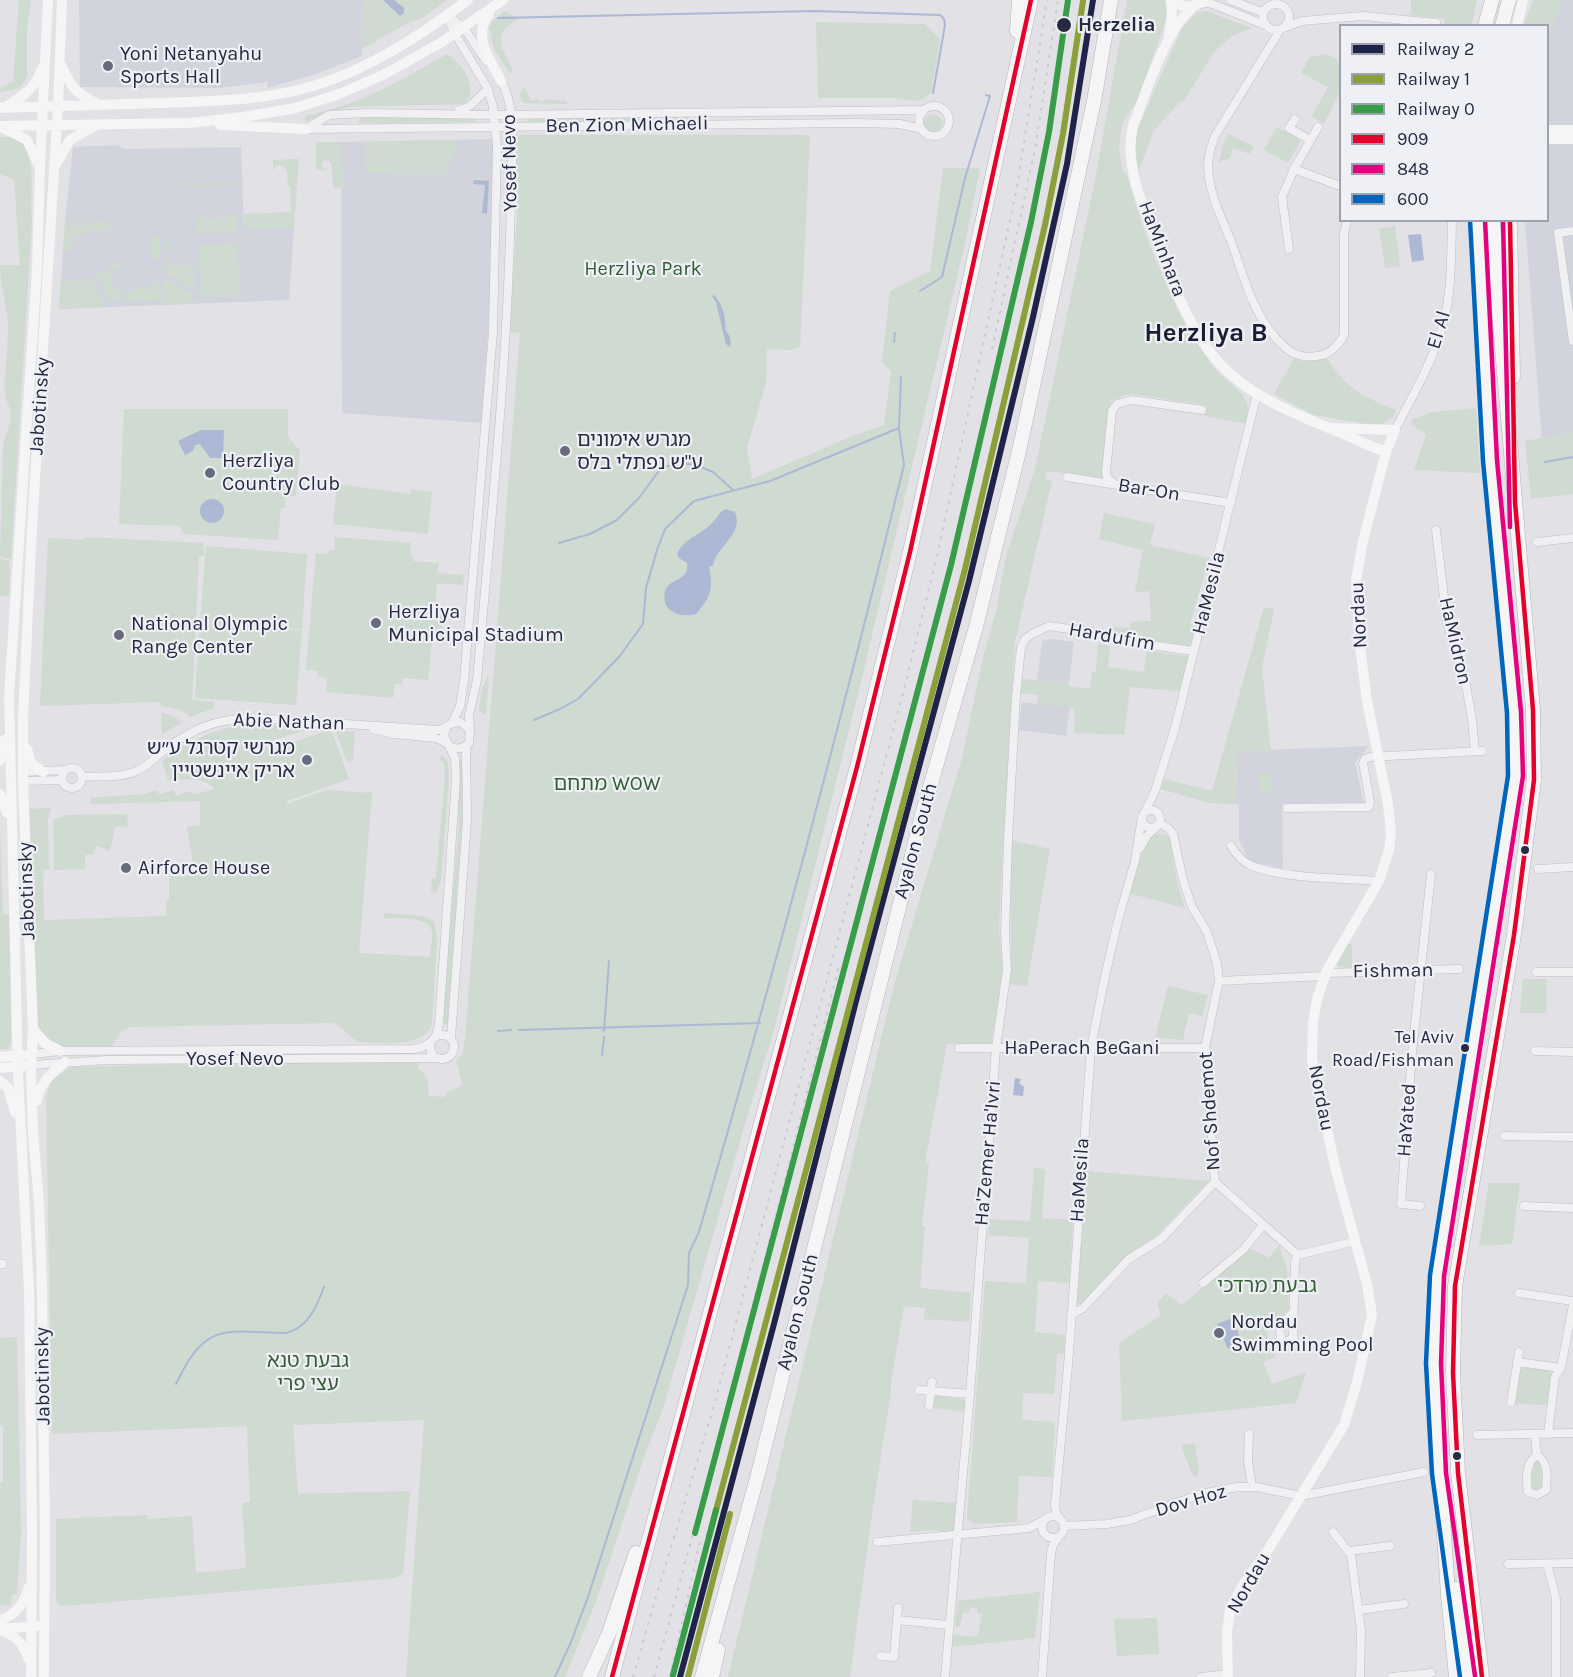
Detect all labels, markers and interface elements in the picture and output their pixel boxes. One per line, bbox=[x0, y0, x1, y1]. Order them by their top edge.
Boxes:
place label: Herzelia bbox=[1078, 13, 1155, 37]
marker: Herzelia bbox=[1055, 16, 1073, 34]
legend bbox=[1339, 24, 1549, 222]
text: Railway 2 bbox=[1397, 38, 1474, 60]
place label: Yoni Netanyahu Sports Hall bbox=[120, 42, 262, 89]
marker: Yoni Netanyahu Sports Hall bbox=[101, 59, 115, 73]
text: Railway 1 bbox=[1397, 68, 1470, 90]
text: Railway 0 bbox=[1397, 98, 1475, 120]
street label: Ben Zion Michaeli bbox=[545, 112, 709, 138]
street label: Yosef Nevo bbox=[497, 114, 523, 212]
text: 909 bbox=[1397, 128, 1429, 150]
text: 848 bbox=[1397, 158, 1429, 180]
text: 600 bbox=[1397, 188, 1429, 210]
street label: HaMinhara bbox=[1133, 198, 1191, 300]
park label: Herzliya Park bbox=[584, 257, 702, 281]
street label: El Al bbox=[1422, 308, 1456, 352]
district label: Herzliya B bbox=[1144, 318, 1268, 350]
street label: Jabotinsky bbox=[25, 356, 55, 456]
place label: מגרש אימונים ע"ש נפתלי בלס bbox=[577, 428, 703, 475]
marker: מגרש אימונים ע"ש נפתלי בלס bbox=[558, 444, 572, 458]
place label: Herzliya Country Club bbox=[222, 449, 340, 496]
marker: Herzliya Country Club bbox=[203, 466, 217, 480]
street label: Bar-On bbox=[1116, 473, 1182, 507]
street label: HaMesila bbox=[1187, 549, 1231, 637]
street label: Nordau bbox=[1345, 581, 1373, 649]
street label: HaMidron bbox=[1433, 595, 1477, 687]
place label: Herzliya Municipal Stadium bbox=[388, 600, 564, 647]
place label: National Olympic Range Center bbox=[131, 612, 288, 659]
marker: Herzliya Municipal Stadium bbox=[369, 616, 383, 630]
street label: Hardufim bbox=[1067, 618, 1157, 656]
marker: National Olympic Range Center bbox=[112, 628, 126, 642]
street label: Abie Nathan bbox=[233, 708, 345, 736]
place label: מגרשי קטרגל ע״ש אריק איינשטיין bbox=[147, 736, 295, 783]
marker: מגרשי קטרגל ע״ש אריק איינשטיין bbox=[300, 753, 314, 767]
park label: מתחם WOW bbox=[553, 772, 661, 796]
street label: Ayalon South bbox=[889, 780, 943, 902]
street label: Jabotinsky bbox=[13, 842, 41, 940]
unlabelled marker bbox=[1519, 844, 1531, 856]
place label: Airforce House bbox=[138, 856, 270, 880]
marker: Airforce House bbox=[119, 861, 133, 875]
street label: Fishman bbox=[1352, 958, 1434, 984]
place label: Tel Aviv Road/Fishman bbox=[1332, 1027, 1454, 1070]
street label: HaPerach BeGani bbox=[1004, 1036, 1160, 1060]
marker: Tel Aviv Road/Fishman bbox=[1459, 1042, 1471, 1054]
street label: Yosef Nevo bbox=[186, 1047, 284, 1071]
street label: Nof Shdemot bbox=[1194, 1050, 1226, 1172]
street label: Nordau bbox=[1303, 1063, 1339, 1133]
street label: Ha'Zemer Ha'Ivri bbox=[970, 1079, 1006, 1227]
street label: HaYated bbox=[1392, 1082, 1422, 1158]
street label: HaMesila bbox=[1065, 1137, 1095, 1223]
street label: Ayalon South bbox=[772, 1251, 824, 1373]
park label: גבעת מרדכי bbox=[1217, 1274, 1317, 1298]
place label: Nordau Swimming Pool bbox=[1231, 1310, 1374, 1357]
marker: Nordau Swimming Pool bbox=[1212, 1326, 1226, 1340]
street label: Jabotinsky bbox=[30, 1327, 56, 1425]
park label: גבעת טנא עצי פרי bbox=[267, 1349, 349, 1396]
unlabelled marker bbox=[1451, 1450, 1463, 1462]
street label: Dov Hoz bbox=[1153, 1479, 1229, 1523]
street label: Nordau bbox=[1222, 1548, 1276, 1618]

